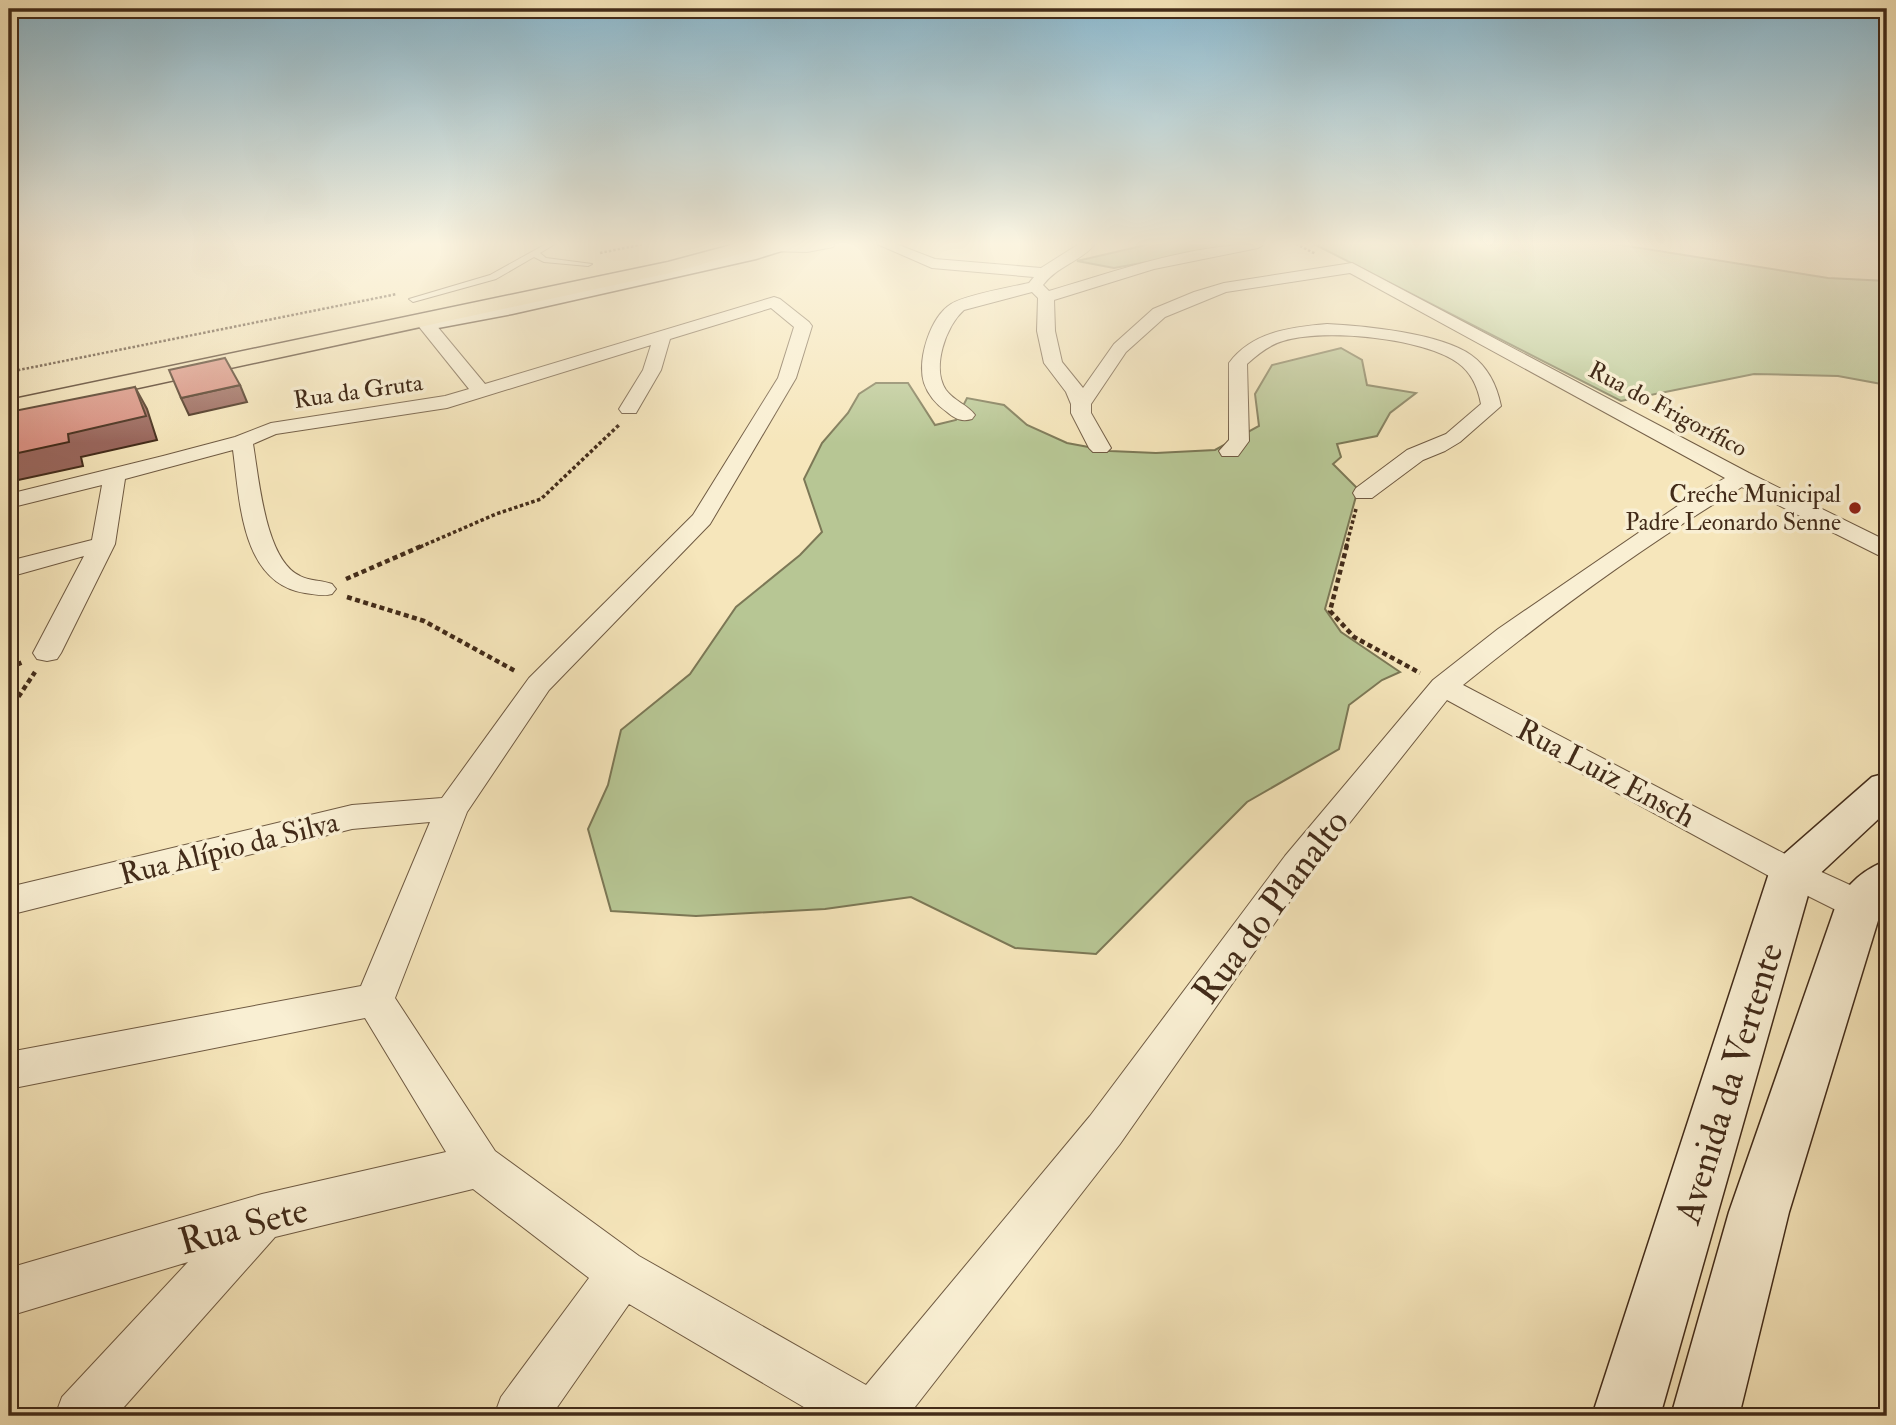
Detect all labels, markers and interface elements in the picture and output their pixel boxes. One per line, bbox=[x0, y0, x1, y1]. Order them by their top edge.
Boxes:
street label: Rua do Frigorífico bbox=[1583, 355, 1753, 464]
street label: Rua da Gruta bbox=[291, 367, 426, 416]
place label: Creche Municipal Padre Leonardo Senne bbox=[1625, 479, 1841, 538]
marker: Creche Municipal Padre Leonardo Senne bbox=[1847, 500, 1863, 516]
street label: Rua Luiz Ensch bbox=[1510, 711, 1701, 836]
street label: Rua do Planalto bbox=[1183, 800, 1360, 1014]
street label: Rua Alípio da Silva bbox=[116, 803, 343, 894]
street label: Avenida da Vertente bbox=[1664, 937, 1794, 1230]
street label: Rua Sete bbox=[174, 1187, 313, 1266]

